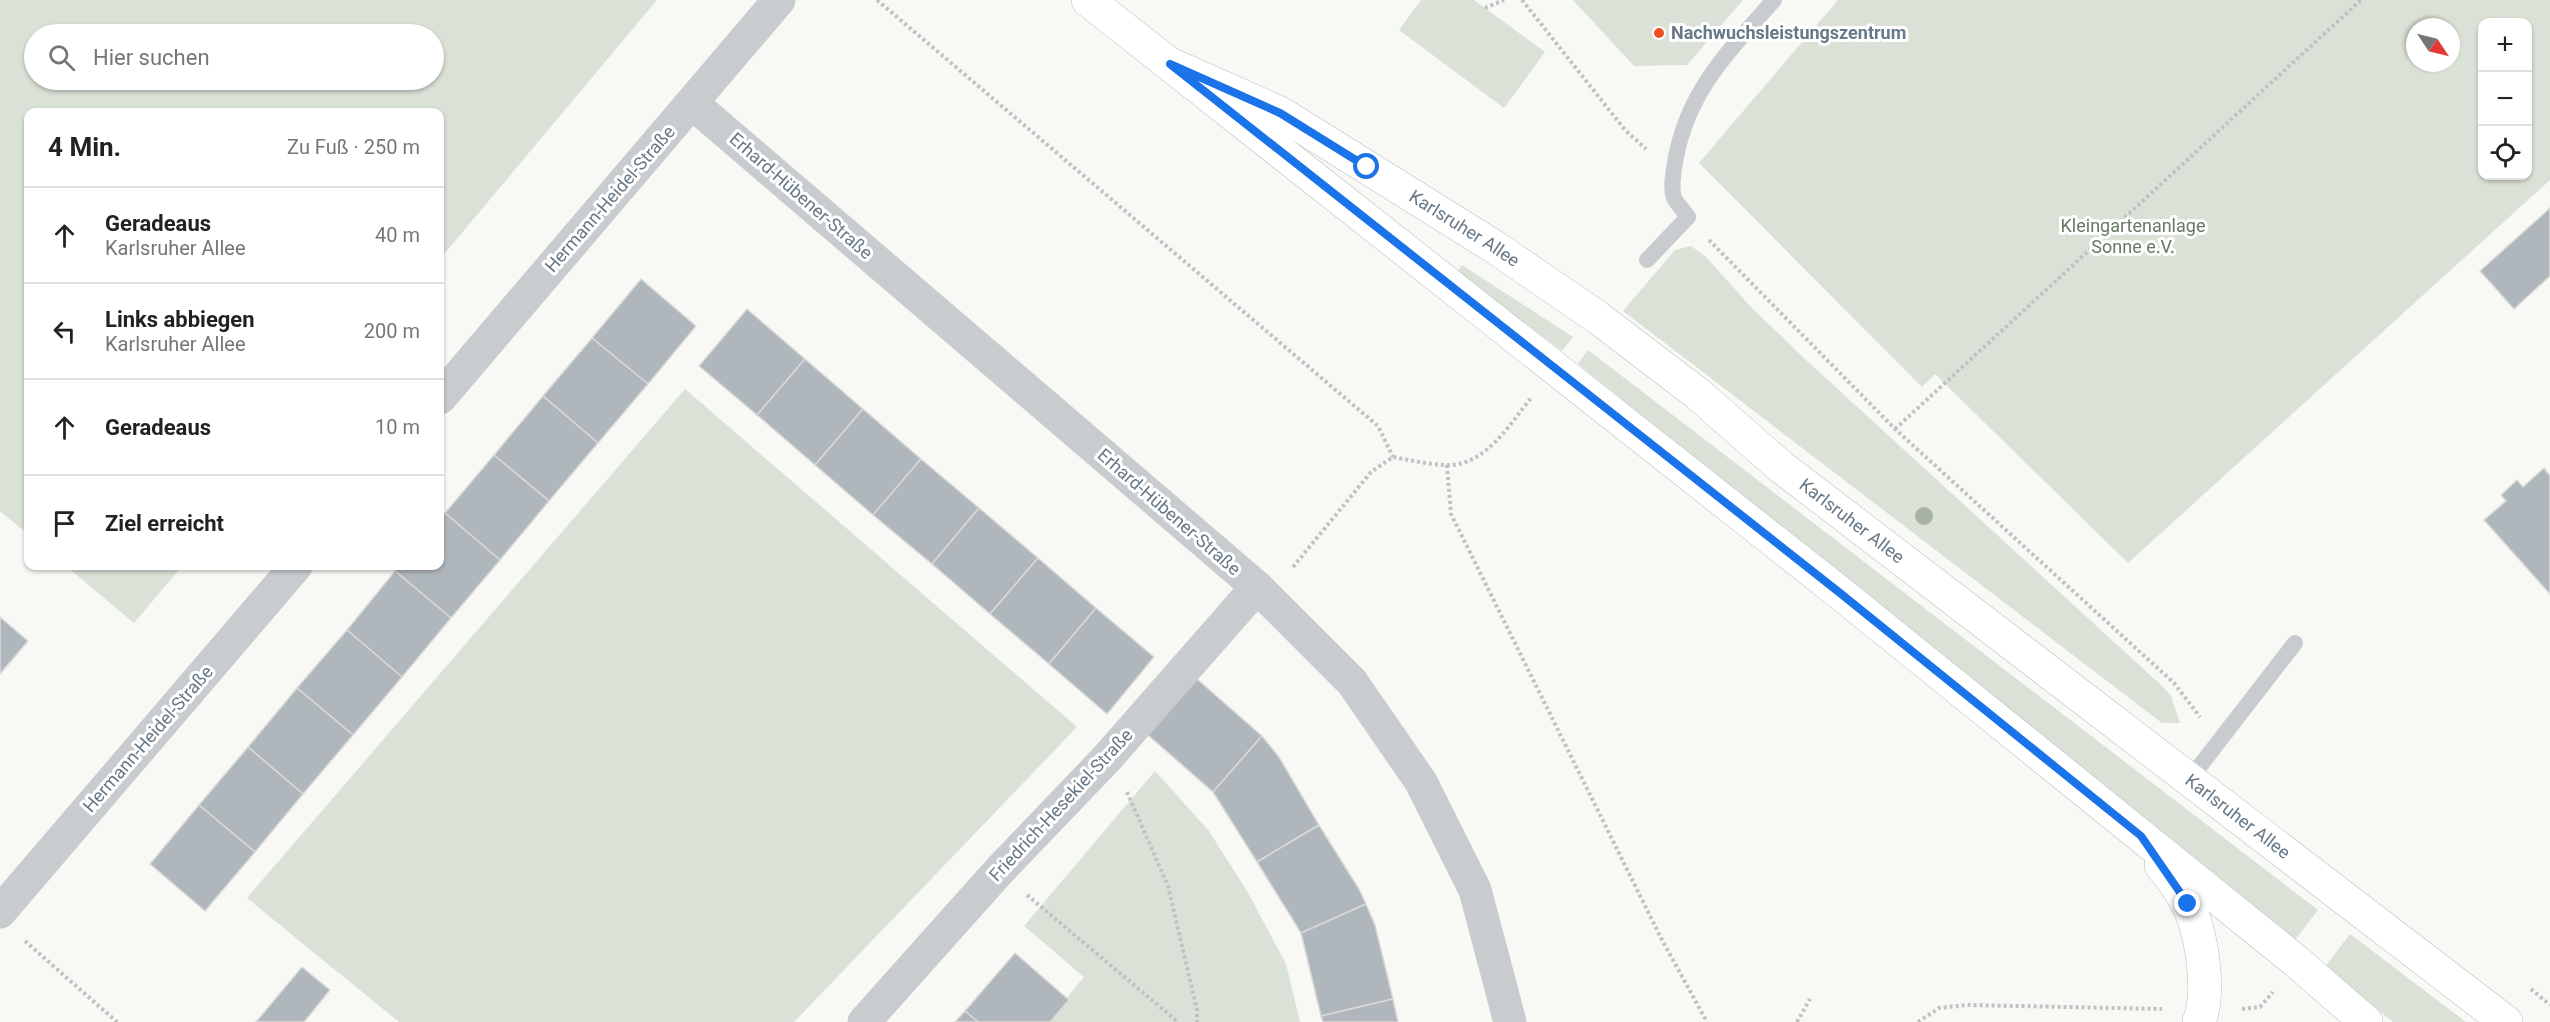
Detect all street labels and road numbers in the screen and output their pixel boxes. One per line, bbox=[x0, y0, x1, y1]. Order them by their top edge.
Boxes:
street label: Hermann-Heidel-Straße bbox=[540, 121, 679, 276]
street label: Erhard-Hübener-Straße bbox=[726, 128, 877, 263]
street label: Karlsruher Allee bbox=[1406, 185, 1524, 271]
street label: Erhard-Hübener-Straße bbox=[1094, 444, 1245, 579]
street label: Karlsruher Allee bbox=[1795, 474, 1909, 567]
street label: Hermann-Heidel-Straße bbox=[78, 661, 217, 816]
street label: Friedrich-Hesekiel-Straße bbox=[985, 724, 1137, 885]
street label: Karlsruher Allee bbox=[2181, 769, 2295, 863]

